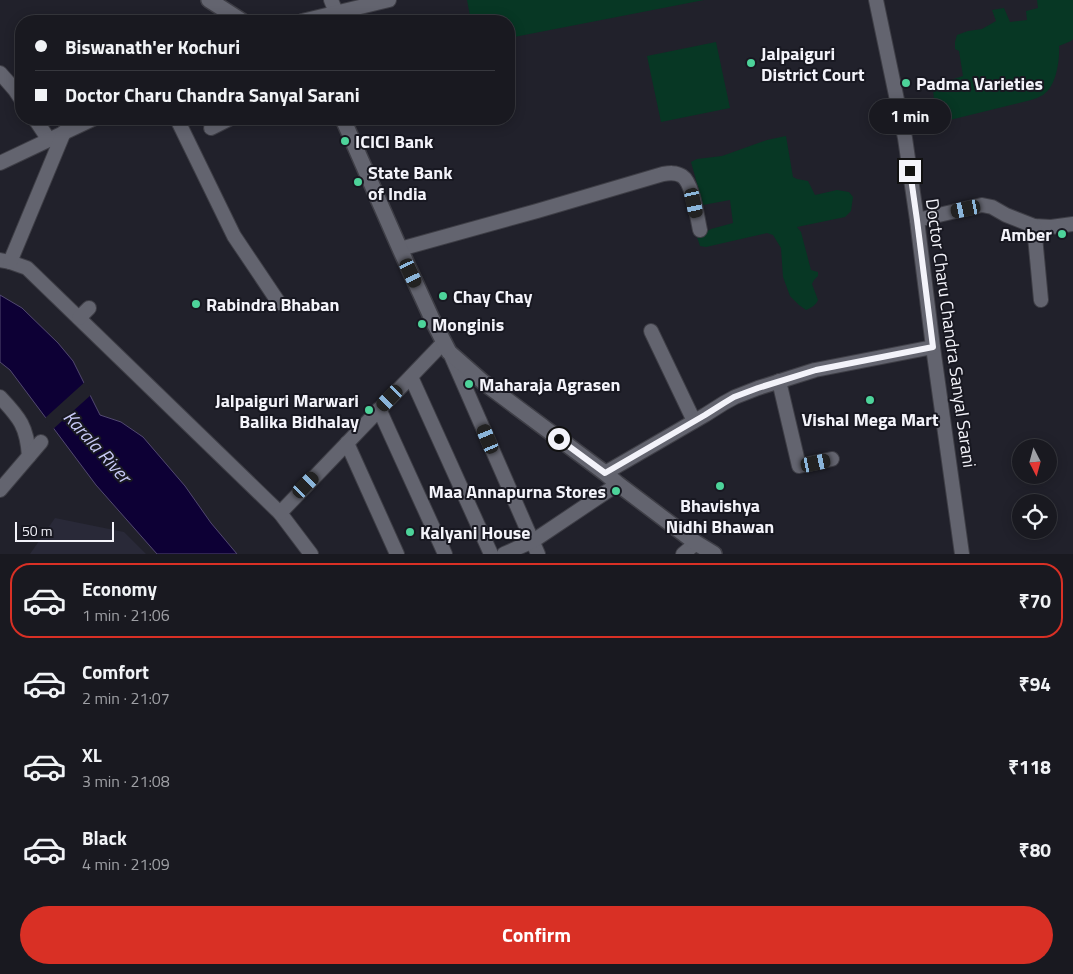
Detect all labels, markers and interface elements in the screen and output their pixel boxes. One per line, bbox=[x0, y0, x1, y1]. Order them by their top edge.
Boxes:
text: Biswanath'er Kochuri bbox=[65, 32, 240, 61]
place label: Jalpaiguri District Court bbox=[761, 40, 865, 88]
marker: Jalpaiguri District Court bbox=[745, 57, 757, 69]
place label: Padma Varieties bbox=[916, 70, 1043, 97]
marker: Padma Varieties bbox=[900, 77, 912, 89]
text: Doctor Charu Chandra Sanyal Sarani bbox=[65, 80, 360, 109]
callout: 1 min bbox=[869, 99, 951, 134]
text: 1 min bbox=[891, 104, 929, 128]
place label: ICICI Bank bbox=[355, 128, 434, 155]
marker: ICICI Bank bbox=[339, 135, 351, 147]
place label: State Bank of India bbox=[368, 159, 453, 207]
route end bbox=[899, 160, 921, 182]
marker: State Bank of India bbox=[352, 176, 364, 188]
car bbox=[683, 187, 704, 219]
street label: Doctor Charu Chandra Sanyal Sarani bbox=[919, 197, 983, 469]
car bbox=[949, 199, 982, 219]
place label: Amber bbox=[1000, 221, 1052, 248]
marker: Amber bbox=[1056, 228, 1068, 240]
car bbox=[397, 256, 424, 290]
place label: Chay Chay bbox=[453, 283, 533, 310]
marker: Chay Chay bbox=[437, 290, 449, 302]
place label: Rabindra Bhaban bbox=[206, 291, 339, 318]
marker: Rabindra Bhaban bbox=[190, 298, 202, 310]
place label: Monginis bbox=[432, 311, 504, 338]
marker: Monginis bbox=[416, 318, 428, 330]
place label: Maharaja Agrasen bbox=[479, 371, 620, 398]
marker: Maharaja Agrasen bbox=[463, 378, 475, 390]
car bbox=[374, 382, 405, 414]
place label: Jalpaiguri Marwari Balika Bidhalay bbox=[215, 387, 359, 435]
marker: Vishal Mega Mart bbox=[864, 394, 876, 406]
water label: Karala River bbox=[57, 403, 140, 491]
marker: Jalpaiguri Marwari Balika Bidhalay bbox=[363, 404, 375, 416]
place label: Vishal Mega Mart bbox=[801, 406, 939, 433]
car bbox=[475, 422, 500, 456]
route start bbox=[548, 428, 570, 450]
north arrow bbox=[1012, 439, 1058, 484]
map controls bbox=[1012, 439, 1057, 539]
car bbox=[799, 453, 832, 473]
car bbox=[290, 469, 321, 501]
place label: Maa Annapurna Stores bbox=[429, 478, 606, 505]
marker: Bhavishya Nidhi Bhawan bbox=[714, 480, 726, 492]
marker: Maa Annapurna Stores bbox=[610, 485, 622, 497]
place label: Bhavishya Nidhi Bhawan bbox=[666, 492, 774, 540]
button: locate bbox=[1012, 494, 1057, 539]
scale bar bbox=[15, 519, 114, 542]
place label: Kalyani House bbox=[420, 519, 531, 546]
text: 50 m bbox=[22, 520, 52, 541]
marker: Kalyani House bbox=[404, 526, 416, 538]
text: Economy bbox=[82, 574, 157, 603]
icon: car bbox=[22, 578, 67, 623]
text: ₹70 bbox=[1019, 586, 1051, 615]
text: 1 min · 21:06 bbox=[82, 603, 170, 627]
text: Comfort bbox=[82, 657, 149, 686]
icon: car bbox=[22, 661, 67, 706]
text: ₹94 bbox=[1019, 669, 1051, 698]
text: 2 min · 21:07 bbox=[82, 686, 170, 710]
text: XL bbox=[82, 740, 102, 769]
icon: car bbox=[22, 744, 67, 789]
text: ₹118 bbox=[1008, 752, 1051, 781]
text: 3 min · 21:08 bbox=[82, 769, 170, 793]
text: Black bbox=[82, 823, 127, 852]
icon: car bbox=[22, 827, 67, 872]
text: ₹80 bbox=[1019, 835, 1051, 864]
text: 4 min · 21:09 bbox=[82, 852, 170, 876]
button: Confirm bbox=[20, 906, 1053, 964]

